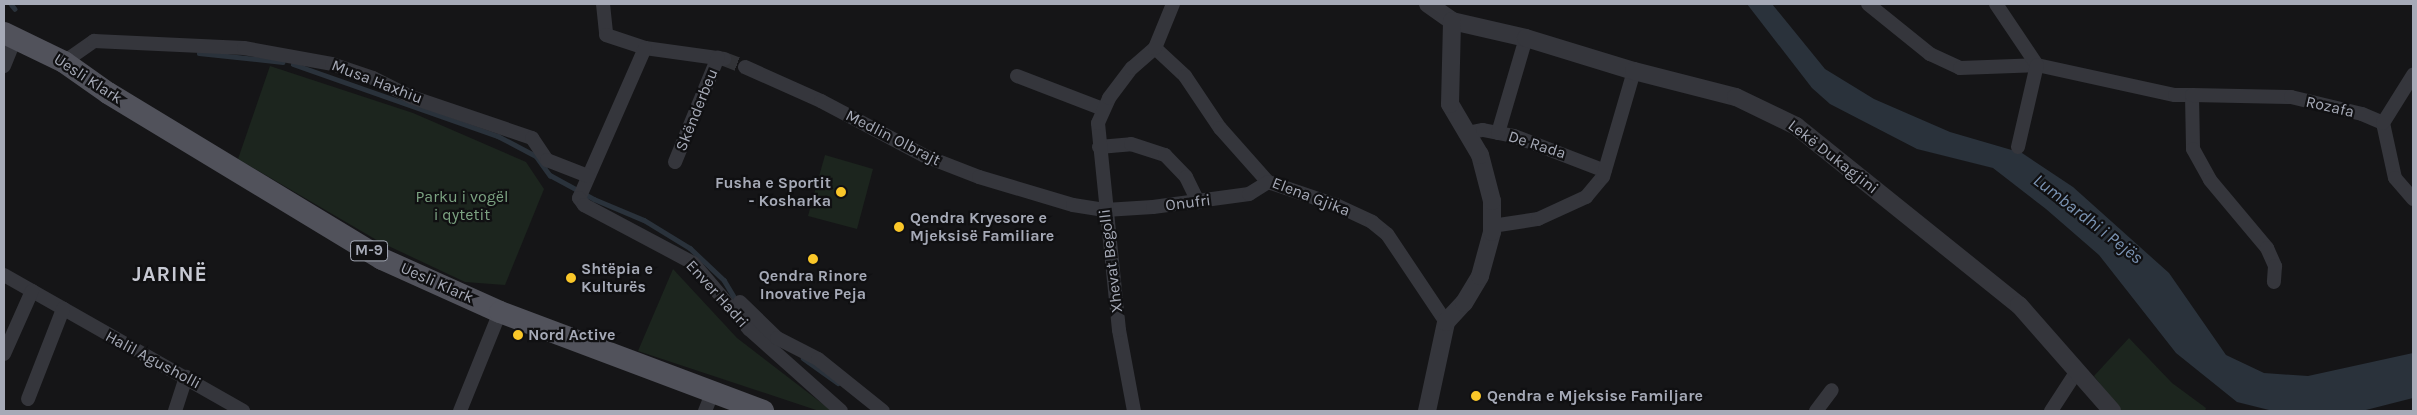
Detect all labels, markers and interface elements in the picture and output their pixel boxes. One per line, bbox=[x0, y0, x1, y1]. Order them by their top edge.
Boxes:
street label: Uesli Klark bbox=[50, 50, 126, 108]
street label: Musa Haxhiu bbox=[329, 56, 425, 108]
street label: Skënderbeu bbox=[672, 66, 722, 154]
street label: Rozafa bbox=[2304, 92, 2356, 122]
street label: Medlin Olbrajt bbox=[842, 106, 944, 170]
street label: Lekë Dukagjini bbox=[1784, 116, 1882, 198]
street label: De Rada bbox=[1506, 127, 1568, 163]
water label: Lumbardhi i Pejës bbox=[2029, 169, 2147, 269]
place label: Fusha e Sportit - Kosharka bbox=[715, 173, 831, 211]
street label: Elena Gjika bbox=[1269, 173, 1353, 221]
marker: Fusha e Sportit - Kosharka bbox=[835, 186, 847, 198]
park label: Parku i vogël i qytetit bbox=[415, 187, 509, 225]
street label: Onufri bbox=[1164, 191, 1212, 215]
place label: Qendra Kryesore e Mjeksisë Familiare bbox=[910, 208, 1054, 246]
street label: Xhevat Begolli bbox=[1095, 208, 1127, 314]
marker: Qendra Kryesore e Mjeksisë Familiare bbox=[892, 220, 906, 234]
road number: M-9 bbox=[349, 238, 389, 264]
marker: Qendra Rinore Inovative Peja bbox=[807, 253, 819, 265]
street label: Enver Hadri bbox=[682, 256, 752, 332]
street label: Uesli Klark bbox=[397, 258, 477, 308]
place label: Shtëpia e Kulturës bbox=[581, 259, 653, 297]
district label: JARINË bbox=[131, 261, 209, 287]
place label: Qendra Rinore Inovative Peja bbox=[759, 266, 867, 304]
marker: Shtëpia e Kulturës bbox=[565, 272, 577, 284]
place label: Nord Active bbox=[528, 325, 616, 345]
street label: Halil Agusholli bbox=[102, 327, 204, 393]
marker: Nord Active bbox=[512, 329, 524, 341]
place label: Qendra e Mjeksise Familjare bbox=[1487, 386, 1703, 406]
marker: Qendra e Mjeksise Familjare bbox=[1469, 389, 1483, 403]

